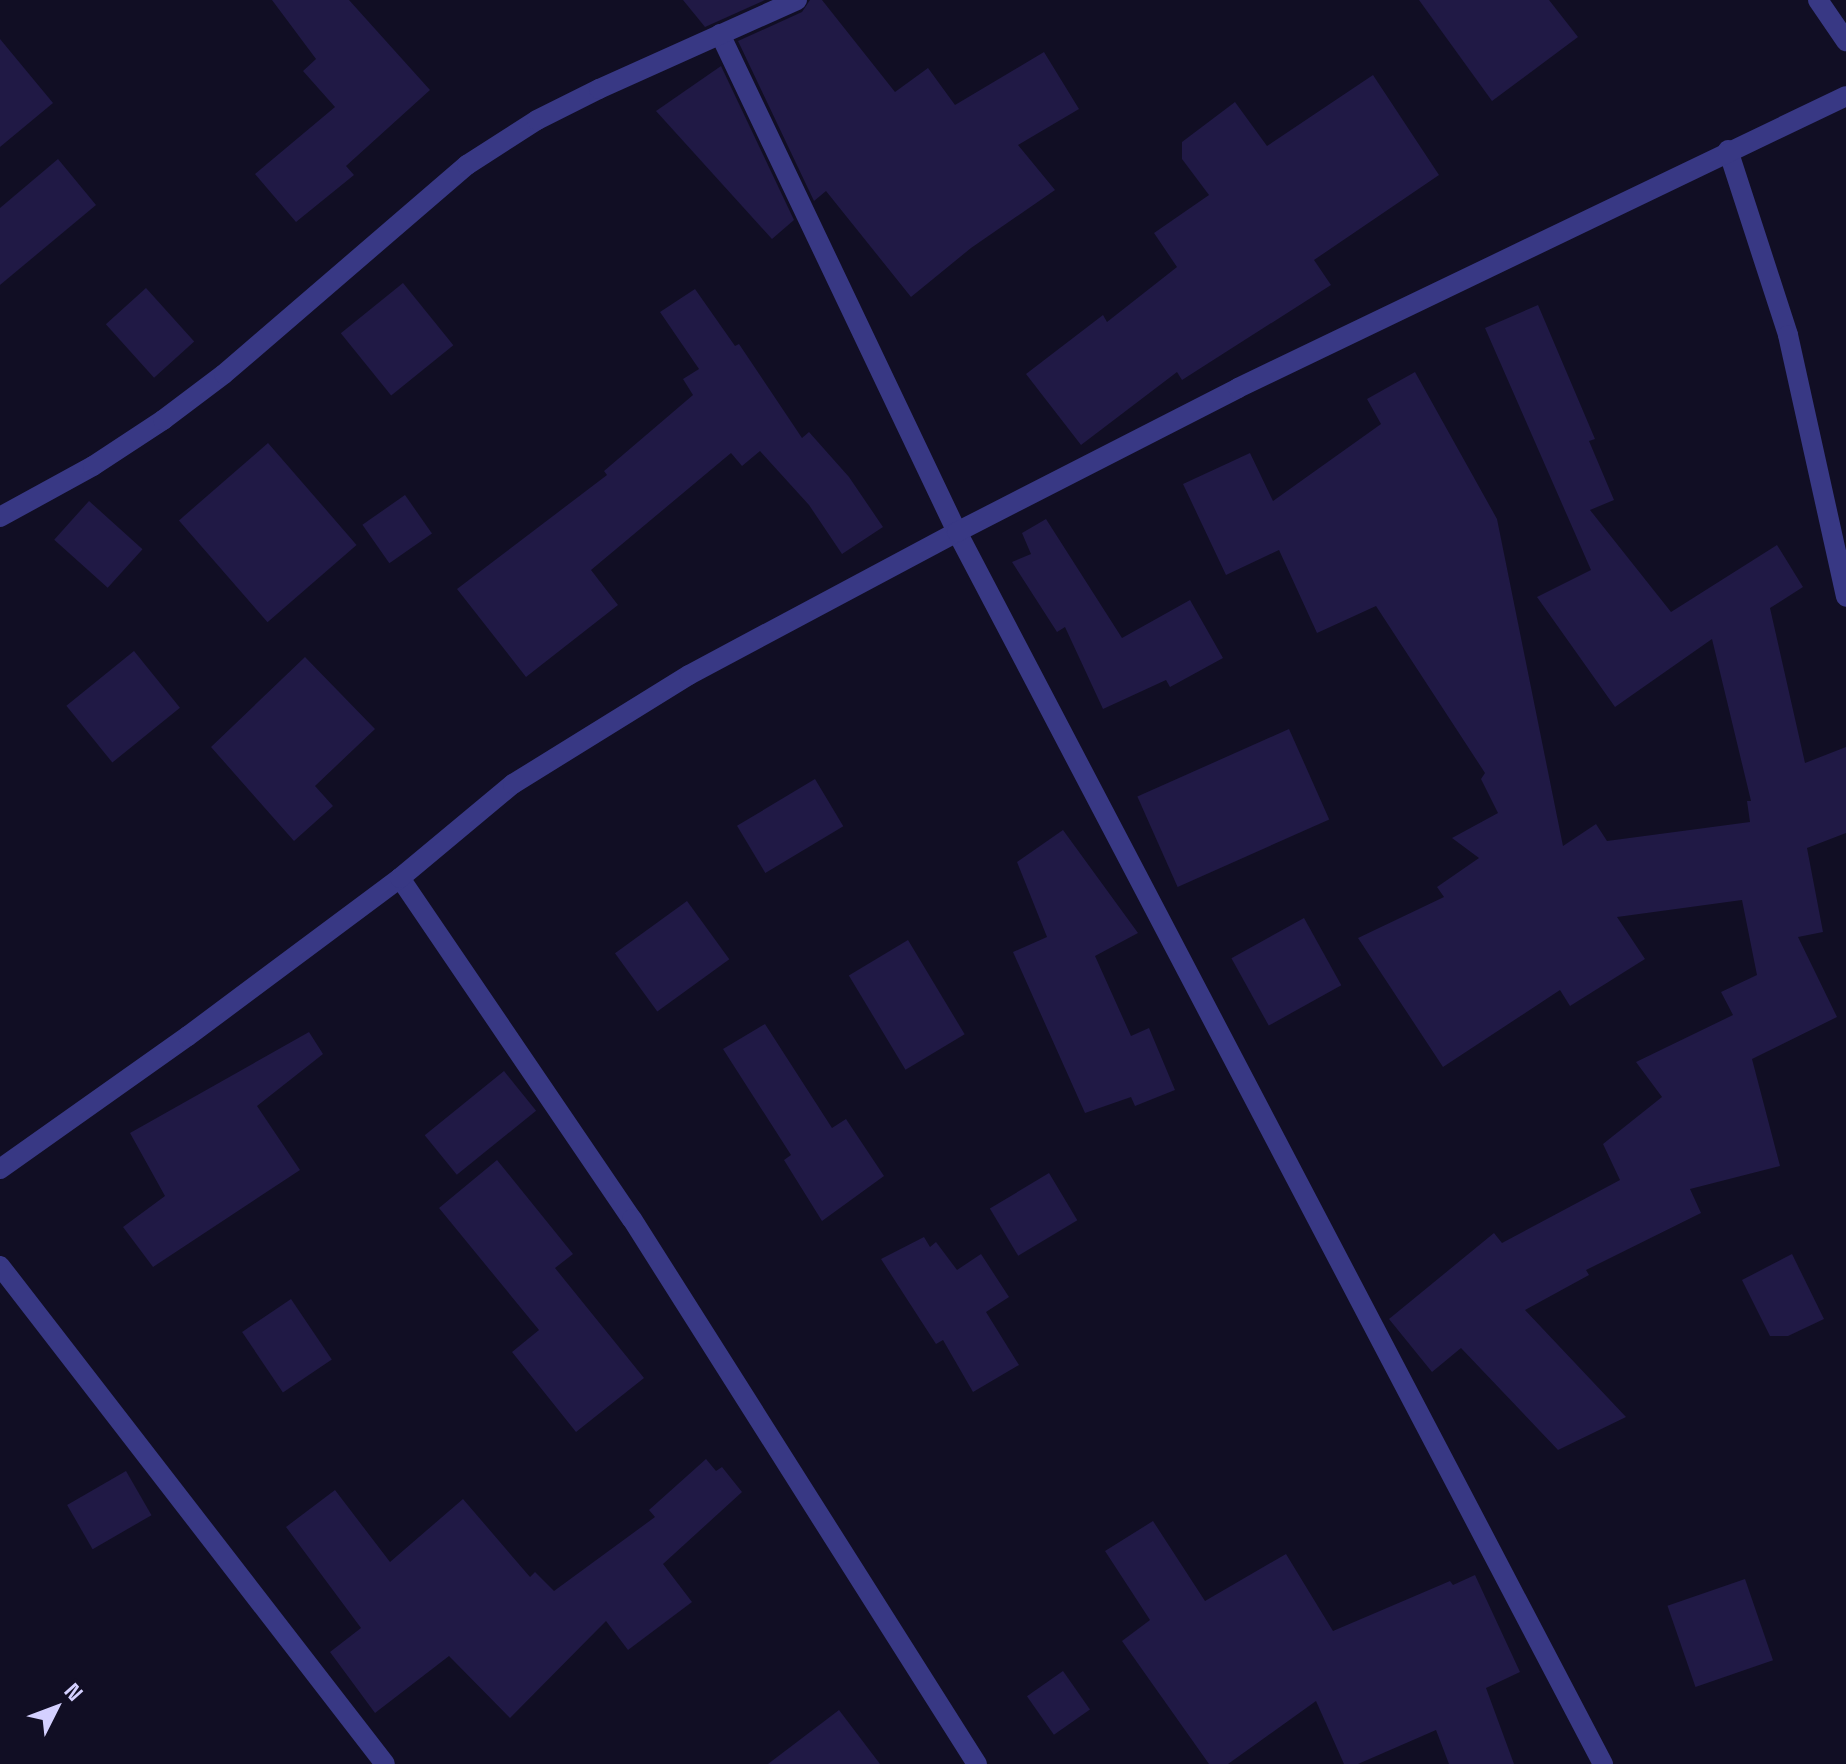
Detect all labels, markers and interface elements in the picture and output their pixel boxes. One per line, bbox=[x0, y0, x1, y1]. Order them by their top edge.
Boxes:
north arrow bbox=[16, 1668, 96, 1748]
text: N bbox=[58, 1677, 89, 1707]

